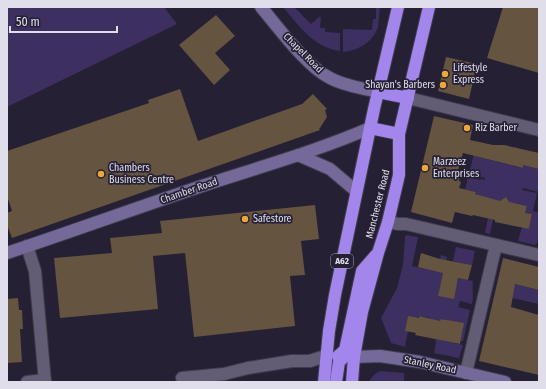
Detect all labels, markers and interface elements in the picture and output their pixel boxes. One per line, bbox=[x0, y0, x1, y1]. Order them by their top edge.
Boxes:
scale bar bbox=[10, 8, 117, 34]
text: 50 m bbox=[16, 15, 40, 29]
street label: Chapel Road bbox=[281, 31, 325, 75]
place label: Lifestyle Express bbox=[453, 62, 487, 86]
marker: Lifestyle Express bbox=[440, 69, 450, 79]
place label: Shayan's Barbers bbox=[365, 79, 435, 91]
marker: Shayan's Barbers bbox=[438, 80, 448, 90]
place label: Riz Barber bbox=[475, 122, 517, 134]
marker: Riz Barber bbox=[462, 123, 472, 133]
place label: Marzeez Enterprises bbox=[433, 156, 479, 180]
place label: Chambers Business Centre bbox=[109, 162, 174, 186]
marker: Marzeez Enterprises bbox=[420, 163, 430, 173]
street label: Manchester Road bbox=[364, 168, 392, 240]
marker: Chambers Business Centre bbox=[96, 169, 106, 179]
street label: Chamber Road bbox=[159, 176, 219, 206]
place label: Safestore bbox=[253, 213, 292, 225]
marker: Safestore bbox=[240, 214, 250, 224]
road number: A62 bbox=[331, 254, 353, 268]
street label: Stanley Road bbox=[403, 354, 457, 376]

